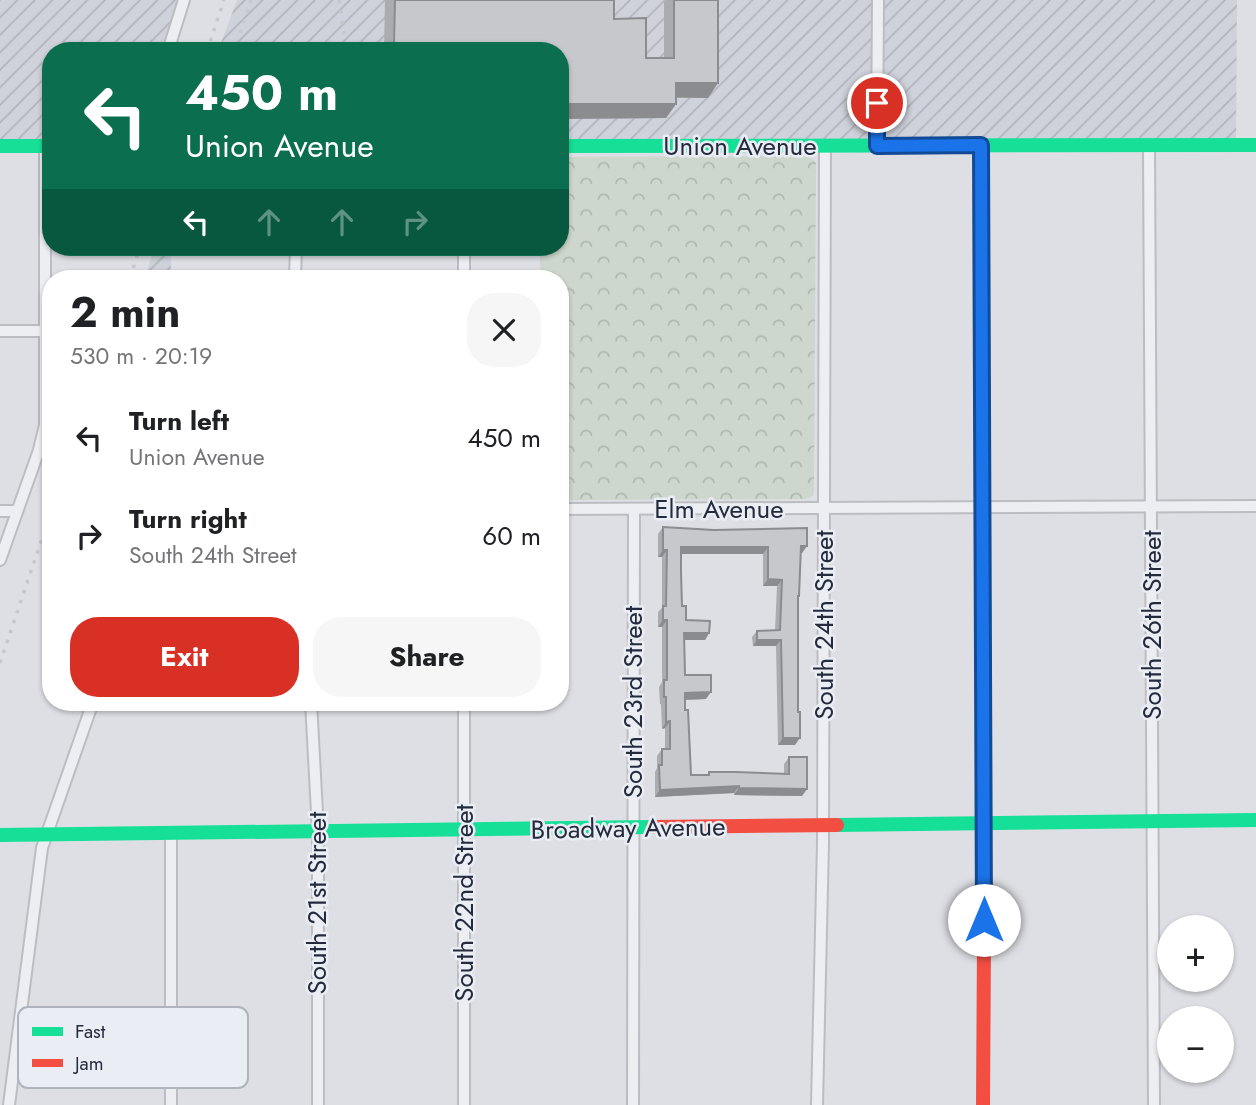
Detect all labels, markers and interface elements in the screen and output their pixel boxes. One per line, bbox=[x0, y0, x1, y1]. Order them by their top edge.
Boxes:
text: 450 m bbox=[185, 58, 338, 128]
icon: left bbox=[70, 70, 161, 161]
pin bbox=[847, 73, 907, 133]
icon: arrive bbox=[858, 84, 896, 122]
text: Union Avenue bbox=[185, 123, 374, 169]
street label: Union Avenue bbox=[663, 127, 817, 165]
icon: left bbox=[177, 203, 215, 241]
icon: ahead bbox=[250, 203, 288, 241]
icon: ahead bbox=[323, 203, 361, 241]
icon: right bbox=[396, 203, 434, 241]
text: 2 min bbox=[70, 282, 180, 343]
button: close bbox=[467, 293, 541, 367]
text: 530 m · 20:19 bbox=[70, 339, 212, 373]
text: Turn left bbox=[129, 402, 229, 440]
icon: left bbox=[70, 419, 108, 457]
text: 450 m bbox=[467, 419, 541, 457]
text: Union Avenue bbox=[129, 440, 265, 474]
street label: Elm Avenue bbox=[654, 490, 784, 528]
text: Turn right bbox=[129, 500, 247, 538]
icon: right bbox=[70, 517, 108, 555]
text: 60 m bbox=[482, 517, 541, 555]
street label: South 24th Street bbox=[805, 530, 843, 720]
street label: South 26th Street bbox=[1133, 530, 1171, 720]
text: South 24th Street bbox=[129, 538, 297, 572]
street label: South 23rd Street bbox=[614, 605, 652, 798]
button: Exit bbox=[70, 617, 299, 697]
button: Share bbox=[313, 617, 541, 697]
street label: South 22nd Street bbox=[445, 803, 483, 1002]
street label: Broadway Avenue bbox=[530, 807, 726, 849]
street label: South 21st Street bbox=[298, 811, 336, 994]
position arrow bbox=[947, 883, 1021, 957]
map controls bbox=[1157, 915, 1234, 1083]
button: + bbox=[1157, 915, 1234, 992]
button: − bbox=[1157, 1006, 1234, 1083]
legend bbox=[18, 1007, 248, 1088]
text: Fast bbox=[75, 1018, 106, 1045]
text: Jam bbox=[72, 1050, 104, 1077]

